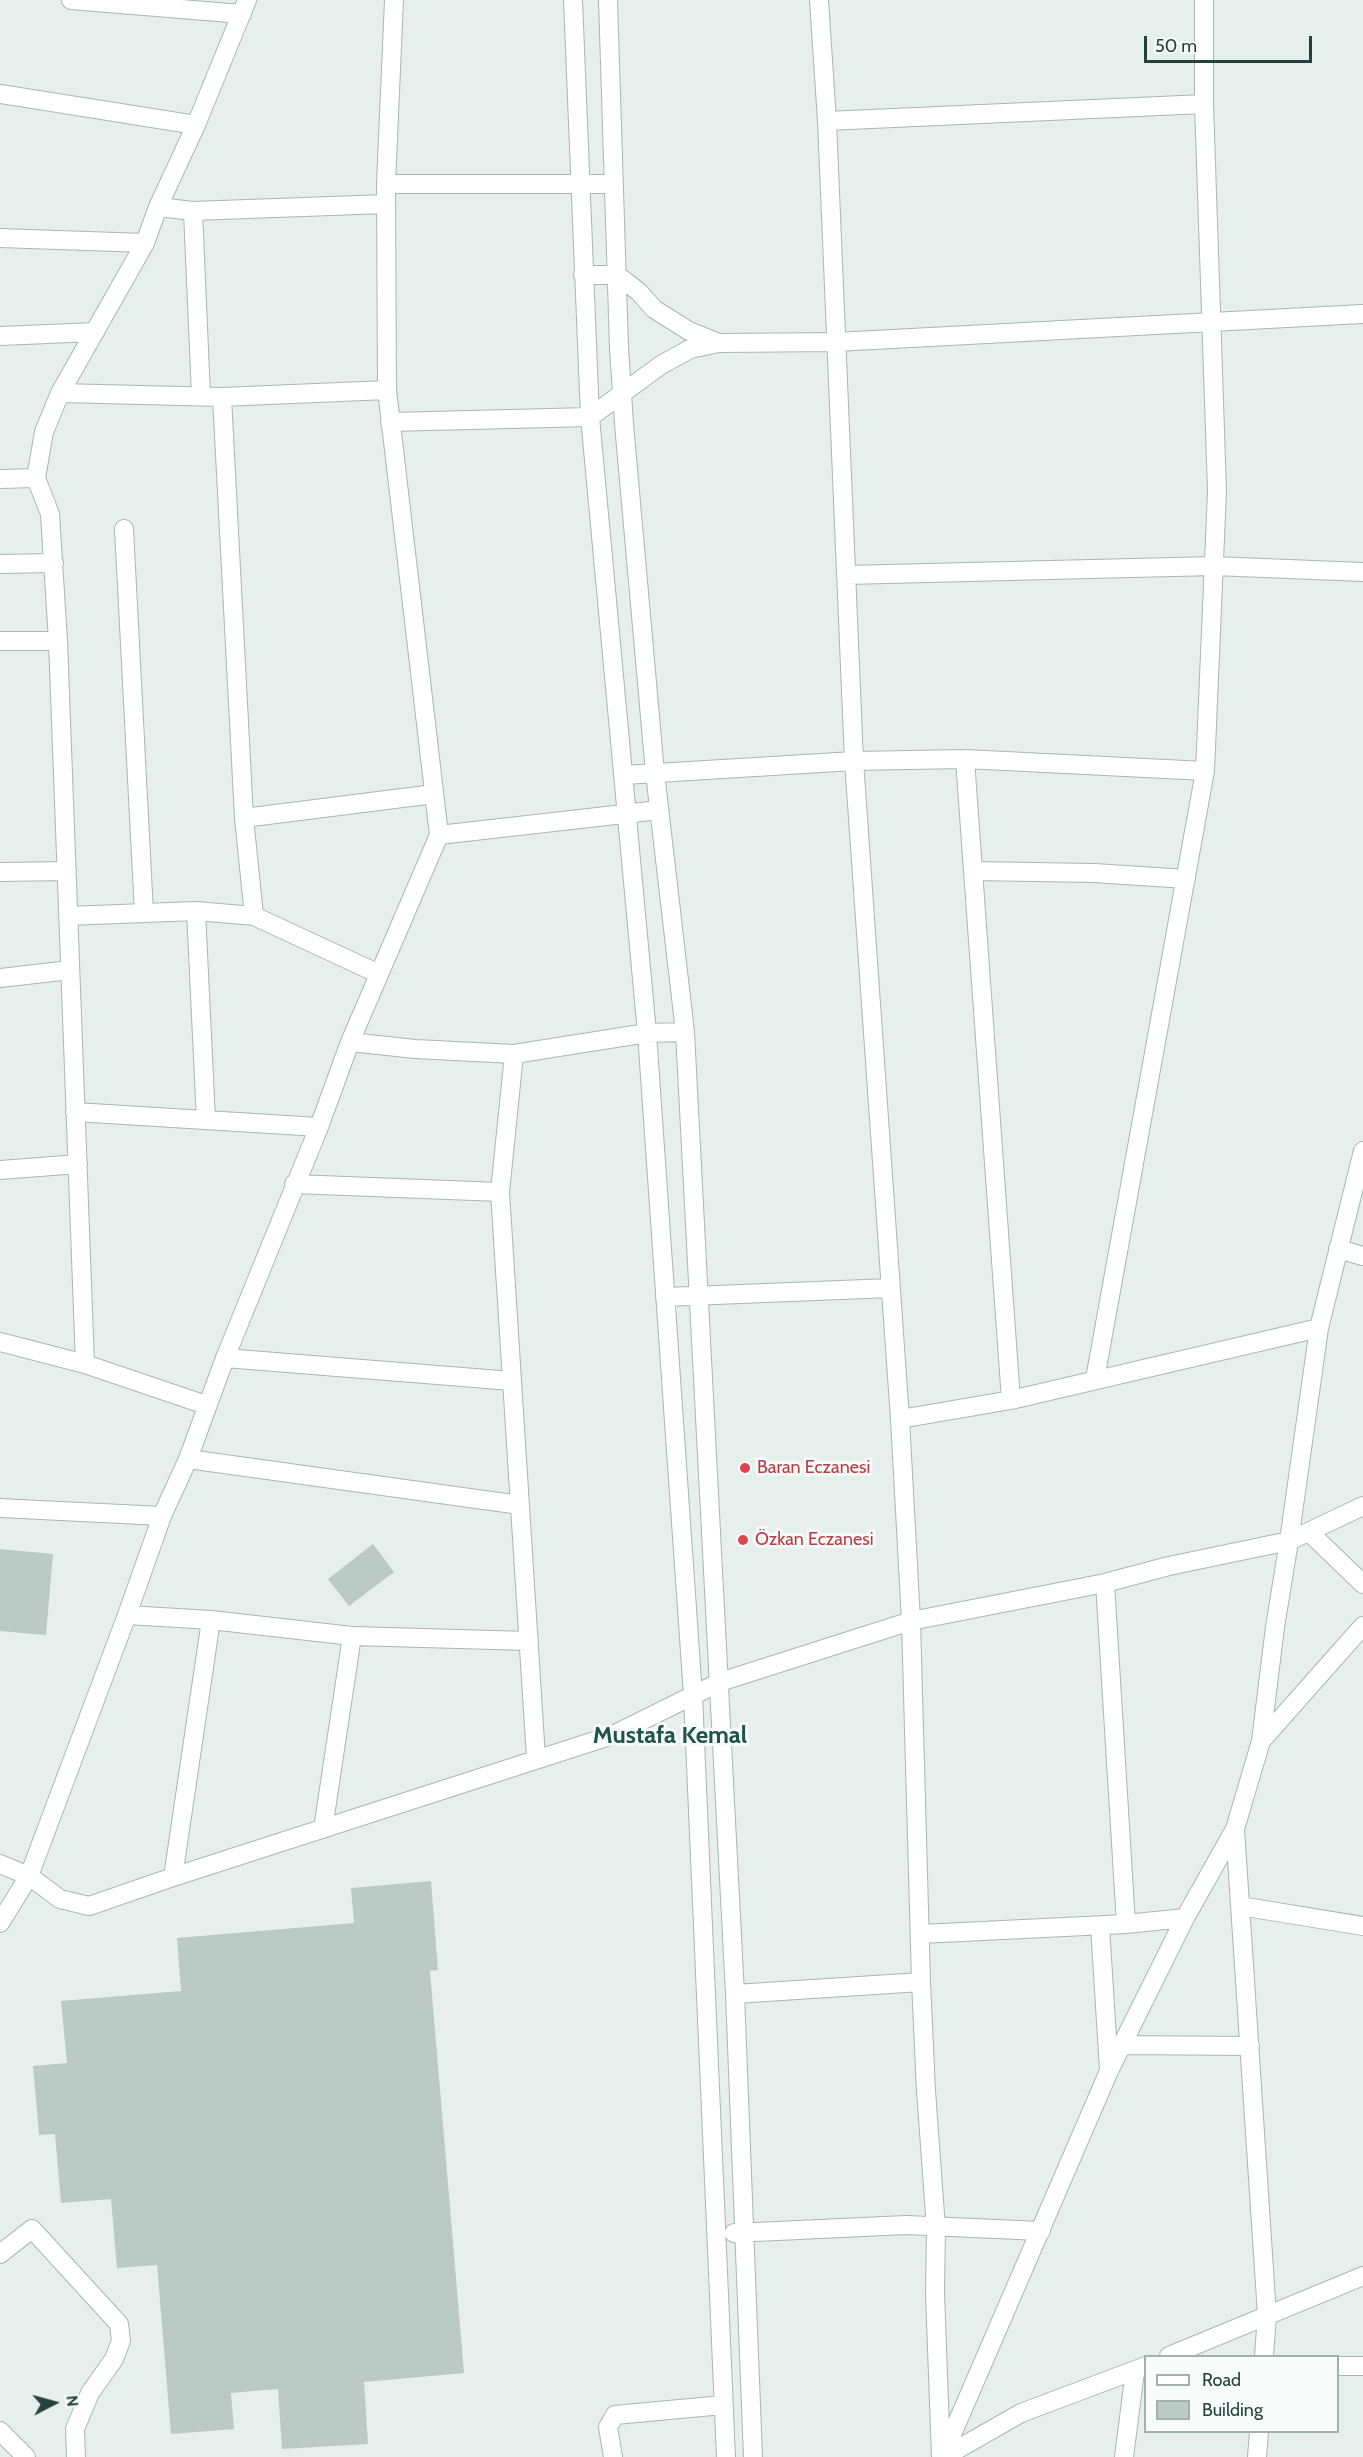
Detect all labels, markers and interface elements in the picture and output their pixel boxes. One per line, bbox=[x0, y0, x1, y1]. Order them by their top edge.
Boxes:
scale bar bbox=[1147, 24, 1315, 62]
text: 50 m bbox=[1155, 35, 1197, 57]
place label: Baran Eczanesi bbox=[757, 1457, 870, 1479]
marker: Baran Eczanesi bbox=[738, 1461, 752, 1475]
place label: Özkan Eczanesi bbox=[755, 1529, 873, 1551]
marker: Özkan Eczanesi bbox=[736, 1533, 750, 1547]
district label: Mustafa Kemal bbox=[593, 1722, 747, 1750]
legend bbox=[1144, 2355, 1339, 2433]
text: Road bbox=[1202, 2369, 1241, 2391]
north arrow bbox=[24, 2373, 84, 2433]
text: N bbox=[62, 2394, 82, 2408]
text: Building bbox=[1202, 2399, 1263, 2421]

